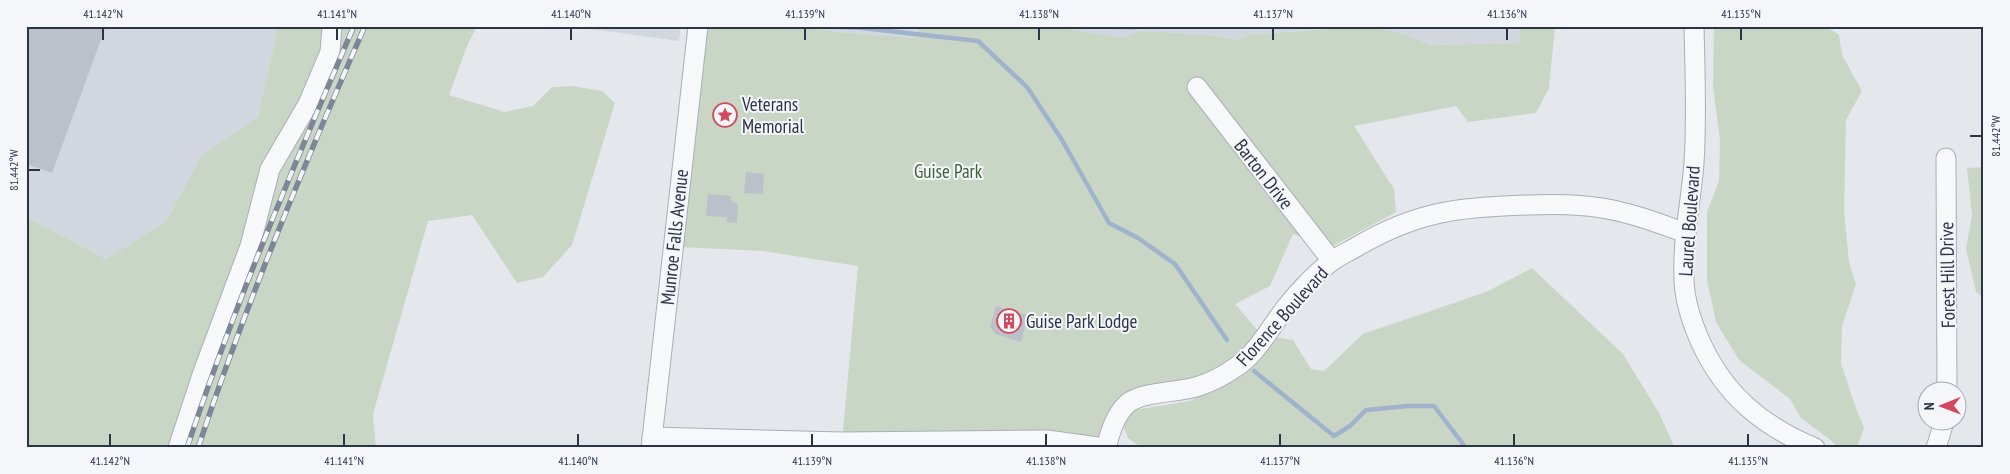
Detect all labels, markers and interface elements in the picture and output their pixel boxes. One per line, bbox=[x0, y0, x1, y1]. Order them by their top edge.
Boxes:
text: 41.142°N bbox=[83, 6, 123, 21]
text: 41.141°N bbox=[317, 6, 357, 21]
text: 41.140°N bbox=[551, 6, 591, 21]
text: 41.139°N bbox=[785, 6, 825, 21]
text: 41.138°N bbox=[1019, 6, 1059, 21]
text: 41.137°N bbox=[1253, 6, 1293, 21]
text: 41.136°N bbox=[1487, 6, 1527, 21]
text: 41.135°N bbox=[1721, 6, 1761, 21]
place label: Veterans Memorial bbox=[741, 92, 804, 138]
place icon: Veterans Memorial bbox=[712, 102, 738, 128]
text: 81.442°W bbox=[1988, 115, 2003, 157]
street label: Barton Drive bbox=[1229, 134, 1299, 214]
text: 81.442°W bbox=[6, 149, 21, 191]
park label: Guise Park bbox=[914, 159, 983, 183]
street label: Laurel Boulevard bbox=[1673, 165, 1705, 277]
street label: Munroe Falls Avenue bbox=[655, 168, 693, 306]
street label: Forest Hill Drive bbox=[1934, 221, 1960, 328]
street label: Florence Boulevard bbox=[1231, 261, 1333, 371]
building icon: Guise Park Lodge bbox=[996, 308, 1022, 334]
place label: Guise Park Lodge bbox=[1026, 309, 1138, 333]
north arrow bbox=[1918, 382, 1968, 432]
text: N bbox=[1920, 402, 1938, 410]
text: 41.142°N bbox=[90, 453, 130, 468]
text: 41.141°N bbox=[324, 453, 364, 468]
text: 41.140°N bbox=[558, 453, 598, 468]
text: 41.139°N bbox=[792, 453, 832, 468]
text: 41.138°N bbox=[1026, 453, 1066, 468]
text: 41.137°N bbox=[1260, 453, 1300, 468]
text: 41.136°N bbox=[1494, 453, 1534, 468]
text: 41.135°N bbox=[1728, 453, 1768, 468]

